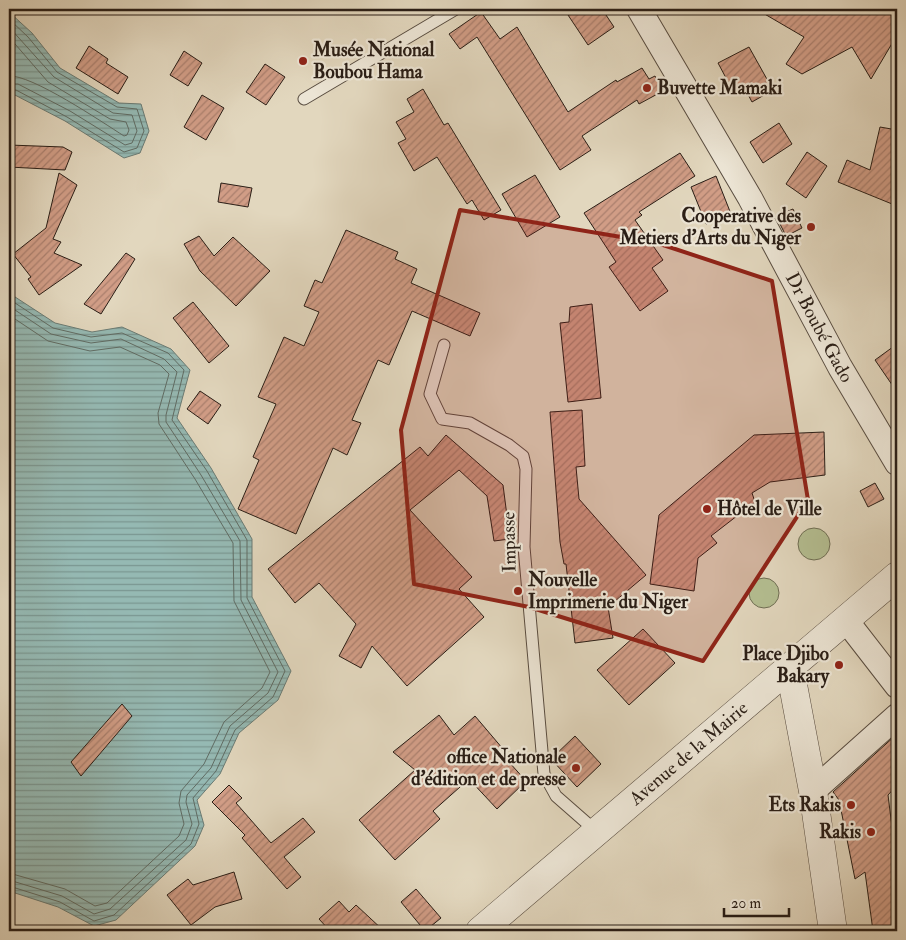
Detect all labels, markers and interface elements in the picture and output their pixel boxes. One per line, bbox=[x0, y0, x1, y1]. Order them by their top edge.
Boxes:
place label: Musée National Boubou Hama bbox=[312, 38, 435, 84]
marker: Musée National Boubou Hama bbox=[297, 55, 309, 67]
place label: Buvette Mamaki bbox=[657, 76, 782, 100]
marker: Buvette Mamaki bbox=[641, 82, 653, 94]
place label: Cooperative des Metiers d'Arts du Niger bbox=[619, 204, 802, 251]
marker: Cooperative des Metiers d'Arts du Niger bbox=[805, 221, 817, 233]
street label: Dr Boubé Gado bbox=[780, 268, 859, 387]
place label: Hôtel de Ville bbox=[717, 497, 822, 521]
marker: Hôtel de Ville bbox=[701, 503, 713, 515]
street label: Impasse bbox=[496, 511, 523, 573]
place label: Nouvelle Imprimerie du Niger bbox=[527, 568, 689, 615]
marker: Nouvelle Imprimerie du Niger bbox=[512, 585, 524, 597]
place label: Place Djibo Bakary bbox=[742, 642, 830, 689]
marker: Place Djibo Bakary bbox=[833, 659, 845, 671]
street label: Avenue de la Mairie bbox=[624, 696, 753, 811]
place label: office Nationale d'édition et de presse bbox=[411, 745, 566, 792]
marker: office Nationale d'édition et de presse bbox=[570, 762, 582, 774]
place label: Ets Rakis bbox=[769, 793, 841, 817]
marker: Ets Rakis bbox=[845, 799, 857, 811]
place label: Rakis bbox=[819, 820, 861, 844]
marker: Rakis bbox=[865, 826, 877, 838]
scale bar bbox=[724, 885, 788, 917]
text: 20 m bbox=[731, 894, 761, 913]

